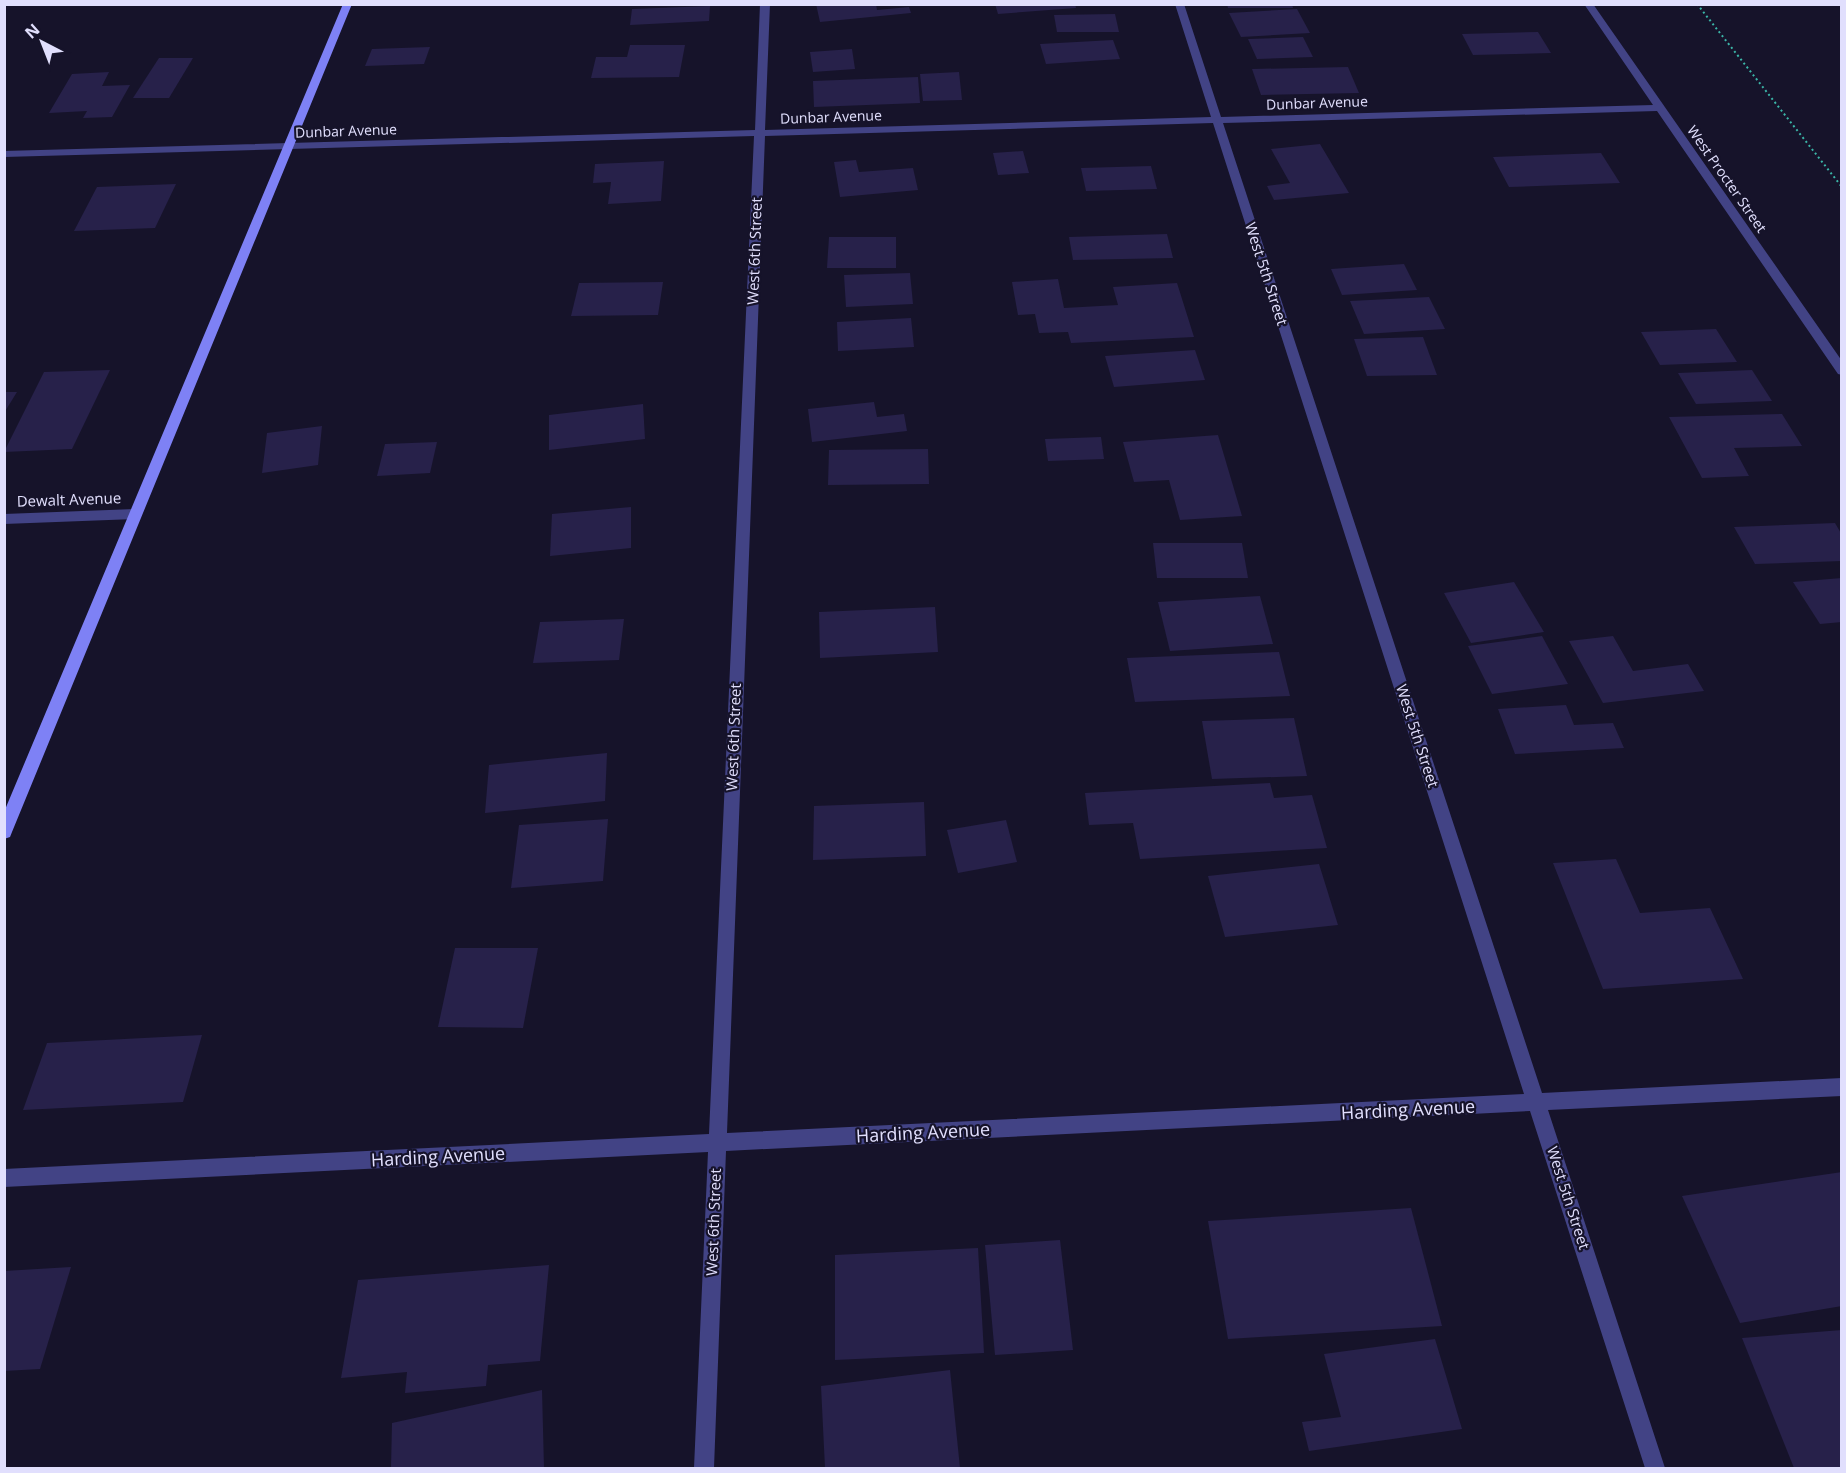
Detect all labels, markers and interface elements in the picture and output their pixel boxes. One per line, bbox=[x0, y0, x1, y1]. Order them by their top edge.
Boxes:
north arrow bbox=[12, 12, 72, 72]
text: N bbox=[20, 18, 44, 43]
street label: Dunbar Avenue bbox=[1266, 91, 1368, 114]
street label: Dunbar Avenue bbox=[780, 105, 882, 128]
street label: Dunbar Avenue bbox=[295, 119, 397, 142]
street label: West Procter Street bbox=[1683, 121, 1772, 236]
street label: West 6th Street bbox=[742, 197, 766, 305]
street label: West 5th Street bbox=[1241, 219, 1293, 328]
street label: Dewalt Avenue bbox=[16, 487, 122, 511]
street label: West 5th Street bbox=[1392, 681, 1444, 790]
street label: West 6th Street bbox=[721, 683, 745, 791]
street label: Harding Avenue bbox=[1340, 1094, 1476, 1125]
street label: Harding Avenue bbox=[855, 1117, 991, 1148]
street label: Harding Avenue bbox=[370, 1141, 506, 1172]
street label: West 5th Street bbox=[1543, 1143, 1595, 1252]
street label: West 6th Street bbox=[701, 1168, 725, 1276]

